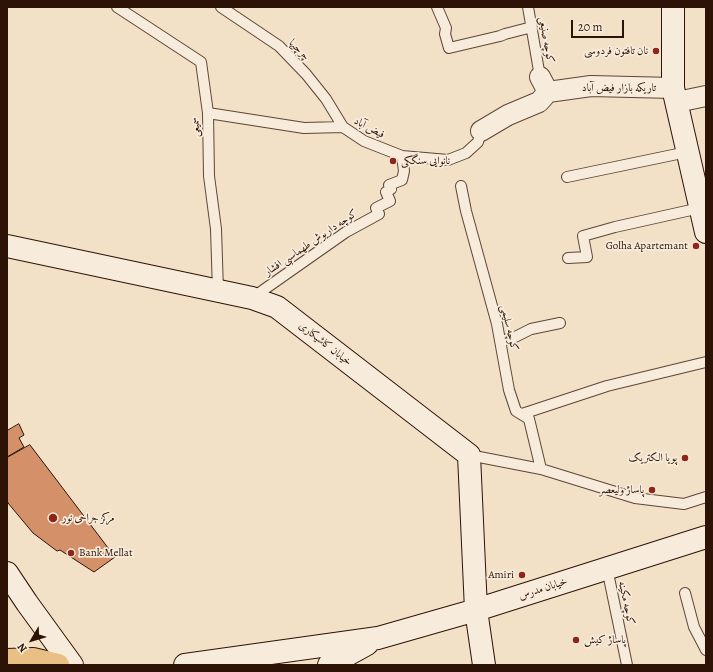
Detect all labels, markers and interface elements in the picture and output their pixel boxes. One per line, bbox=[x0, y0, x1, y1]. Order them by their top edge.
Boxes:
scale bar bbox=[573, 12, 626, 38]
street label: کوچه صنیعی bbox=[535, 16, 557, 64]
text: 20 m bbox=[578, 19, 602, 35]
street label: چرچیها bbox=[286, 37, 312, 63]
place label: نان تافتون فردوسی bbox=[584, 44, 648, 58]
marker: نان تافتون فردوسی bbox=[651, 46, 661, 56]
street label: تاریکه بازار فیض آباد bbox=[582, 81, 656, 95]
street label: فیض آباد bbox=[351, 114, 387, 142]
street label: سمیعی bbox=[189, 117, 203, 137]
place label: نانوایی سنگکی bbox=[401, 154, 450, 168]
marker: نانوایی سنگکی bbox=[388, 156, 398, 166]
street label: کوچه داریوش طهماسبی افشار bbox=[262, 207, 360, 279]
place label: Golha Apartemant bbox=[606, 239, 688, 253]
marker: Golha Apartemant bbox=[691, 241, 701, 251]
street label: کوچه سلیمی bbox=[497, 304, 521, 352]
street label: خیابان کاشیکاری bbox=[296, 319, 354, 369]
place label: پویا الکتریک bbox=[628, 451, 677, 465]
marker: پویا الکتریک bbox=[680, 453, 690, 463]
place label: پاساژ ولیعصر bbox=[599, 483, 644, 497]
marker: پاساژ ولیعصر bbox=[647, 485, 657, 495]
place label: مرکز جراحی نور bbox=[62, 511, 115, 525]
marker: مرکز جراحی نور bbox=[47, 512, 59, 524]
place label: Bank Mellat bbox=[79, 546, 133, 560]
marker: Bank Mellat bbox=[66, 548, 76, 558]
place label: Amiri bbox=[488, 568, 514, 582]
marker: Amiri bbox=[517, 570, 527, 580]
street label: خیابان مدرس bbox=[517, 575, 569, 603]
street label: کوچه مکینه bbox=[615, 580, 637, 626]
north arrow bbox=[12, 620, 52, 660]
place label: پاساژ کیش bbox=[584, 633, 626, 647]
marker: پاساژ کیش bbox=[571, 635, 581, 645]
text: N bbox=[14, 640, 31, 655]

